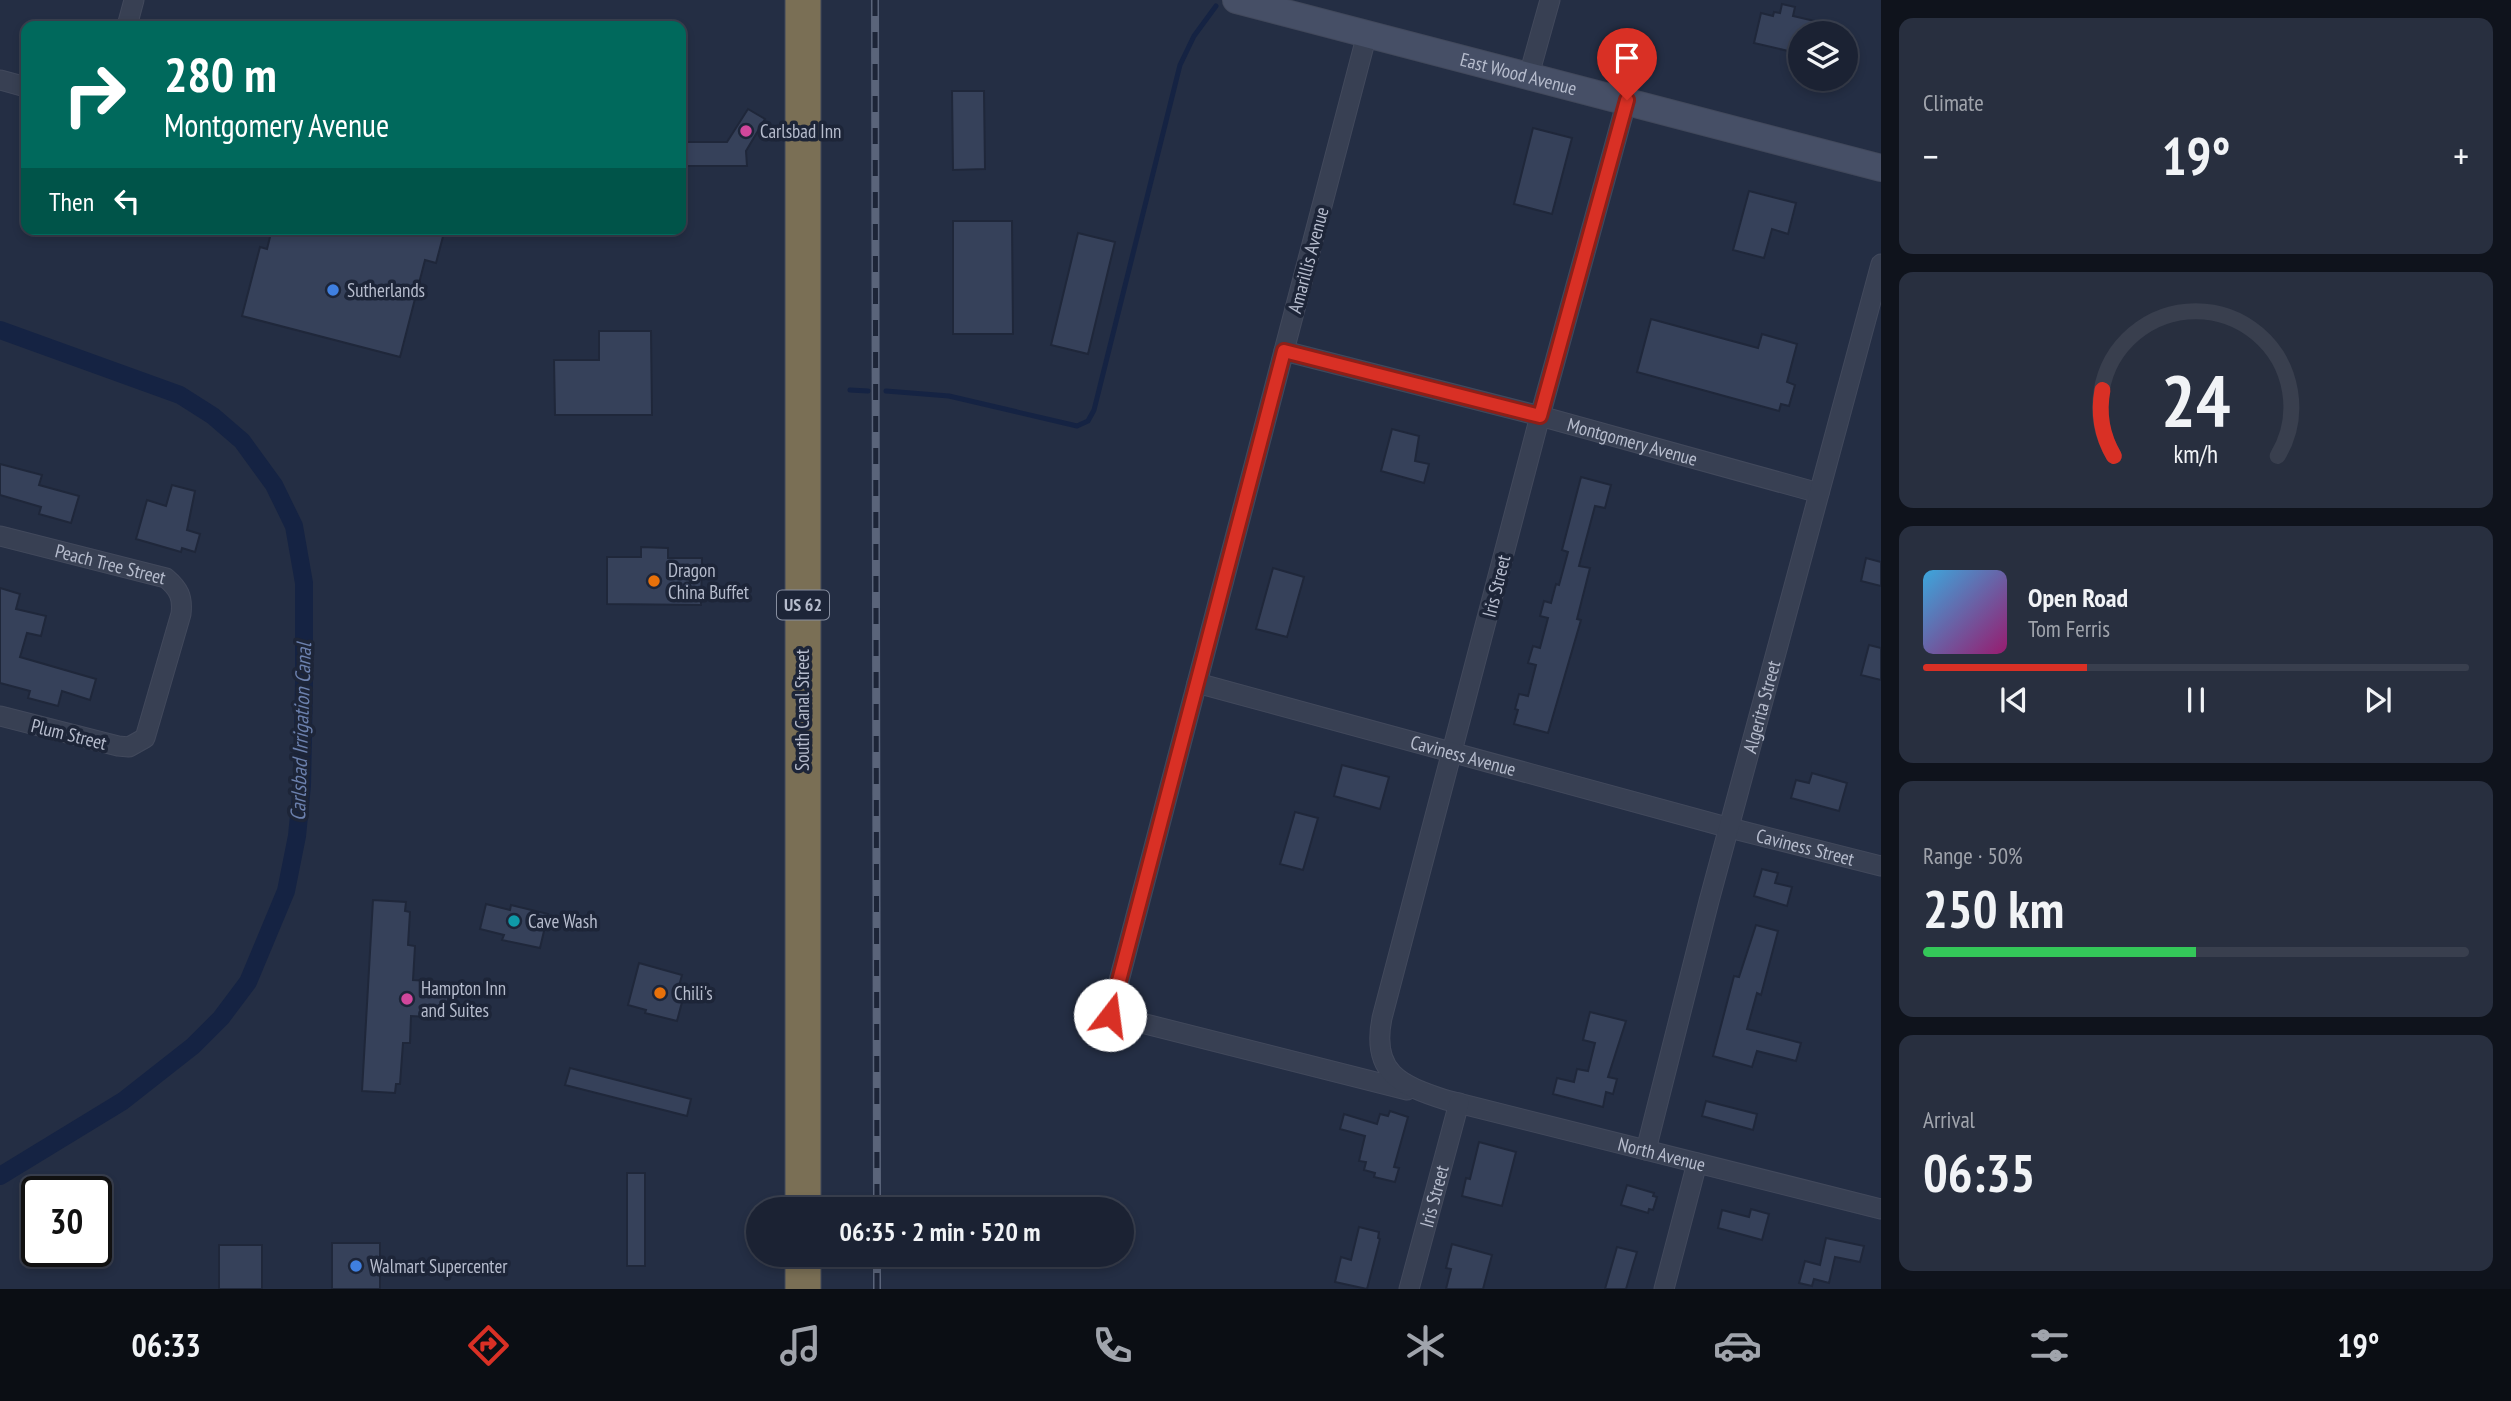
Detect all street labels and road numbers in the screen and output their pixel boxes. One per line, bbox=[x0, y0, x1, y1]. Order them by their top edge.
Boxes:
street label: East Wood Avenue bbox=[1458, 47, 1580, 100]
street label: Amarillis Avenue bbox=[1282, 204, 1334, 316]
street label: Montgomery Avenue bbox=[1565, 412, 1700, 471]
street label: Peach Tree Street bbox=[53, 538, 169, 590]
street label: Iris Street bbox=[1477, 552, 1516, 620]
road number: US 62 bbox=[777, 590, 829, 620]
street label: South Canal Street bbox=[790, 648, 814, 771]
street label: Algerita Street bbox=[1737, 657, 1786, 756]
street label: Plum Street bbox=[29, 713, 110, 755]
street label: Caviness Avenue bbox=[1408, 730, 1519, 781]
street label: Caviness Street bbox=[1754, 823, 1857, 871]
street label: North Avenue bbox=[1616, 1132, 1708, 1177]
street label: Iris Street bbox=[1414, 1162, 1454, 1230]

